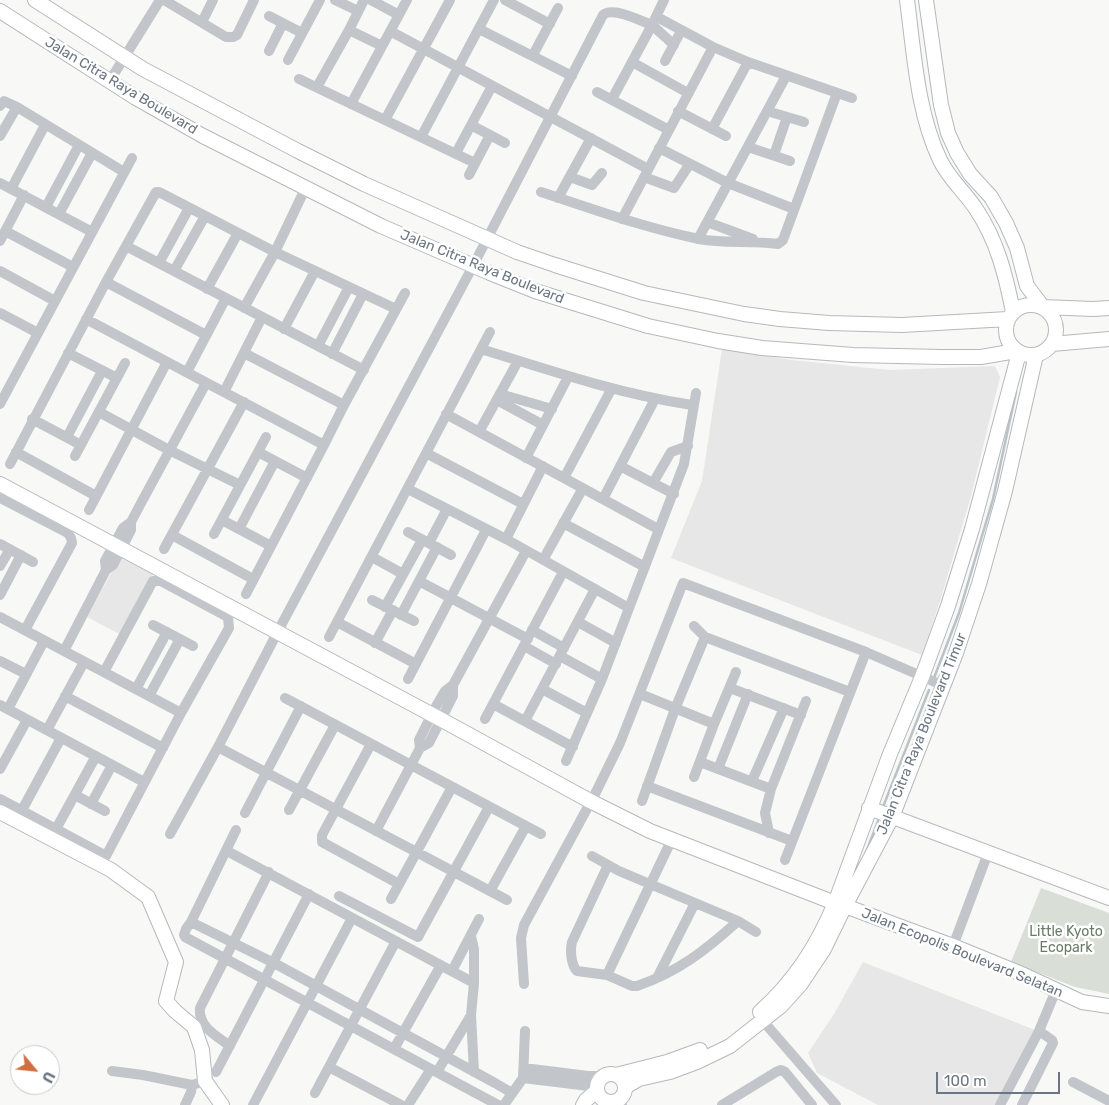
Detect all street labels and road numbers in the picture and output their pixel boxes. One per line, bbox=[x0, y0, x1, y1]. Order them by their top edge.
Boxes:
street label: Jalan Citra Raya Boulevard bbox=[42, 34, 200, 138]
street label: Jalan Citra Raya Boulevard bbox=[398, 226, 566, 308]
street label: Jalan Citra Raya Boulevard Timur bbox=[874, 631, 970, 837]
street label: Jalan Ecopolis Boulevard Selatan bbox=[859, 905, 1065, 1001]

